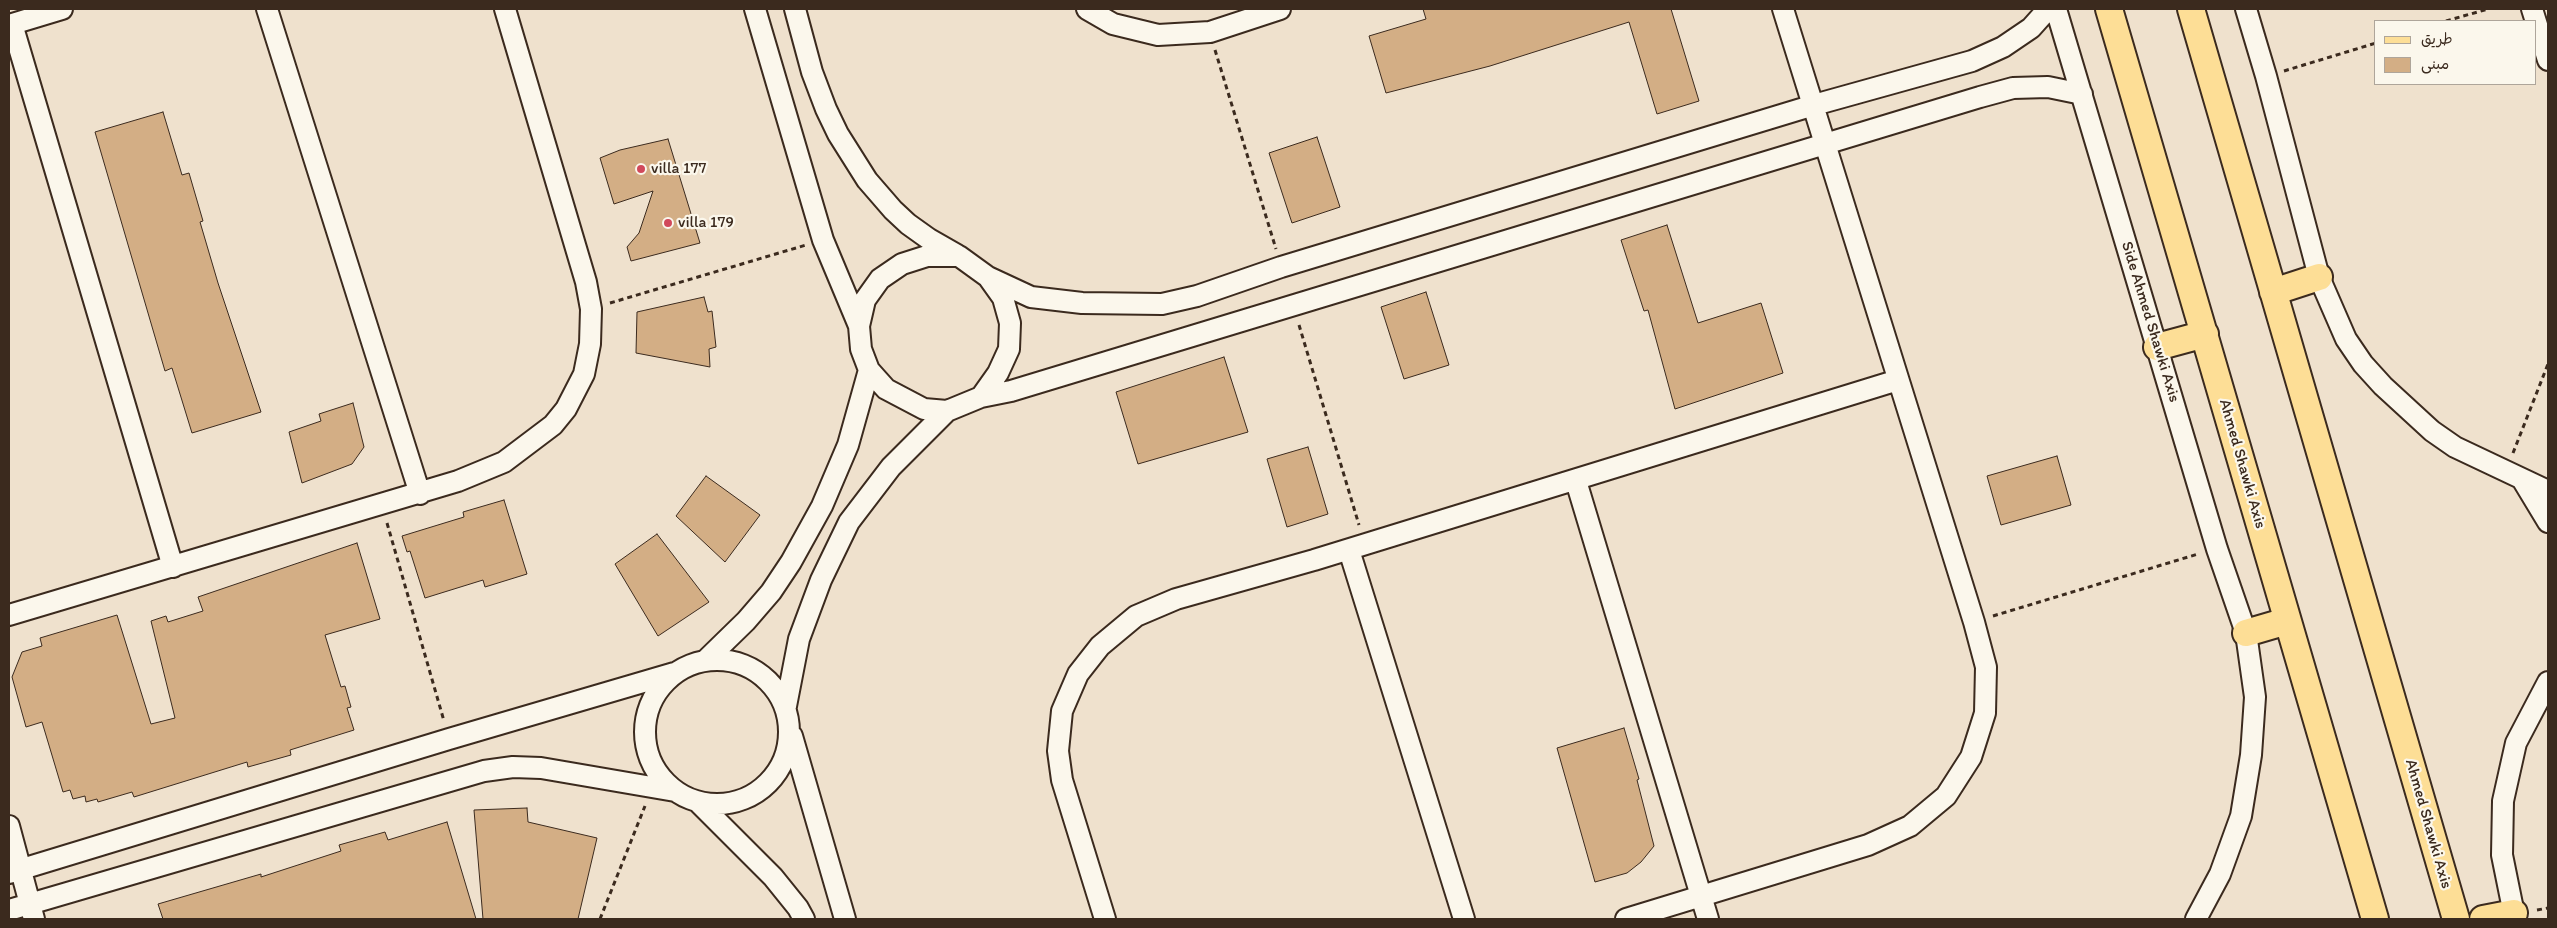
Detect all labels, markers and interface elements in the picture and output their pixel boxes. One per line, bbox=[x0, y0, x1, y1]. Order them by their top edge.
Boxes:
legend bbox=[2374, 20, 2537, 85]
text: طريق bbox=[2421, 30, 2453, 48]
text: مبنى bbox=[2421, 55, 2449, 73]
place label: villa 177 bbox=[651, 159, 706, 179]
marker: villa 177 bbox=[635, 163, 647, 175]
place label: villa 179 bbox=[678, 213, 734, 233]
marker: villa 179 bbox=[662, 217, 674, 229]
street label: Side Ahmed Shawki Axis bbox=[2116, 239, 2184, 405]
street label: Ahmed Shawki Axis bbox=[2214, 397, 2270, 531]
street label: Ahmed Shawki Axis bbox=[2400, 757, 2456, 891]

